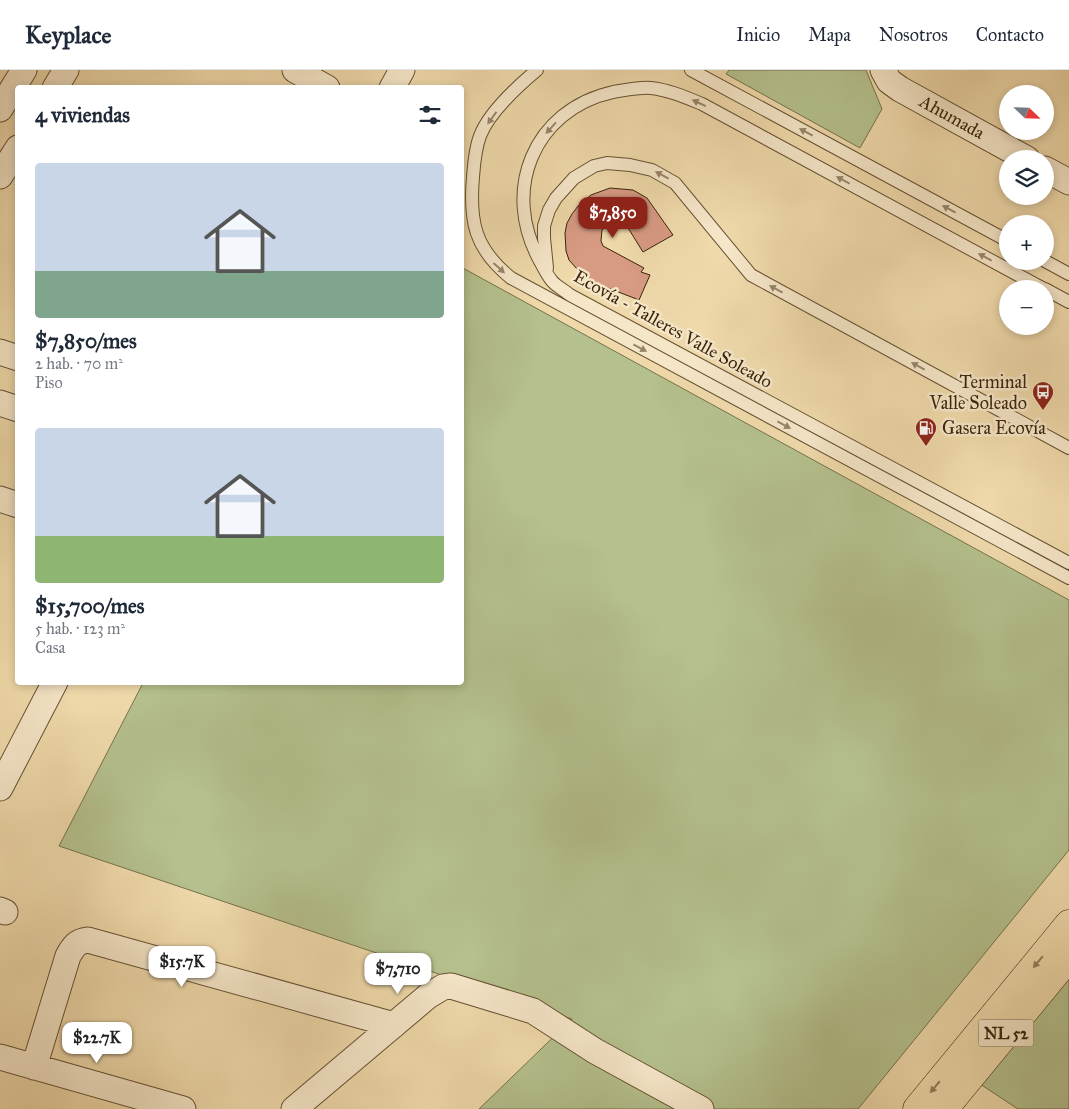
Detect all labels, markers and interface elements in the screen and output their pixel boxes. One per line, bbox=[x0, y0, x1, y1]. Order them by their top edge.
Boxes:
text: Keyplace bbox=[25, 20, 112, 50]
text: Inicio bbox=[736, 24, 780, 46]
text: Mapa bbox=[808, 24, 851, 46]
text: Nosotros bbox=[879, 24, 948, 46]
text: Contacto bbox=[976, 24, 1044, 46]
north arrow bbox=[999, 85, 1054, 140]
map controls bbox=[999, 85, 1054, 335]
street label: Ahumada bbox=[915, 90, 989, 144]
one-way arrow bbox=[692, 99, 706, 107]
icon: filters bbox=[416, 101, 444, 129]
text: 4 viviendas bbox=[35, 102, 130, 128]
one-way arrow bbox=[487, 111, 497, 125]
one-way arrow bbox=[545, 121, 557, 133]
one-way arrow bbox=[799, 128, 814, 136]
button: layers bbox=[999, 150, 1054, 205]
one-way arrow bbox=[656, 171, 669, 180]
one-way arrow bbox=[835, 176, 850, 184]
icon: home bbox=[195, 196, 285, 286]
pin: $7,850 bbox=[572, 196, 654, 239]
text: $7,850 bbox=[589, 203, 637, 222]
one-way arrow bbox=[943, 205, 956, 214]
button: + bbox=[999, 215, 1054, 270]
one-way arrow bbox=[978, 253, 993, 261]
one-way arrow bbox=[493, 262, 505, 274]
street label: Ecovía - Talleres Valle Soleado bbox=[570, 265, 776, 393]
button: − bbox=[999, 280, 1054, 335]
one-way arrow bbox=[768, 285, 783, 293]
text: $7,850/mes bbox=[35, 328, 137, 354]
one-way arrow bbox=[633, 344, 648, 352]
text: 2 hab. · 70 m² bbox=[35, 354, 123, 373]
one-way arrow bbox=[911, 362, 926, 370]
place label: Terminal Valle Soleado bbox=[929, 371, 1027, 414]
text: Piso bbox=[35, 373, 63, 392]
bus stop icon: Terminal Valle Soleado bbox=[1031, 380, 1055, 411]
fuel station icon: Gasera Ecovía bbox=[914, 416, 938, 447]
place label: Gasera Ecovía bbox=[942, 417, 1046, 439]
one-way arrow bbox=[776, 421, 791, 429]
icon: home bbox=[195, 461, 285, 551]
text: $15,700/mes bbox=[35, 593, 144, 619]
text: 5 hab. · 123 m² bbox=[35, 619, 125, 638]
text: Casa bbox=[35, 638, 65, 657]
pin: $15.7K bbox=[141, 946, 223, 988]
text: $15.7K bbox=[159, 952, 205, 971]
pin: $7,710 bbox=[357, 952, 439, 995]
one-way arrow bbox=[1033, 955, 1044, 968]
text: $7,710 bbox=[375, 959, 421, 978]
road number: NL 52 bbox=[978, 1020, 1034, 1046]
pin: $22.7K bbox=[56, 1022, 138, 1064]
text: $22.7K bbox=[73, 1028, 121, 1047]
one-way arrow bbox=[929, 1081, 940, 1094]

